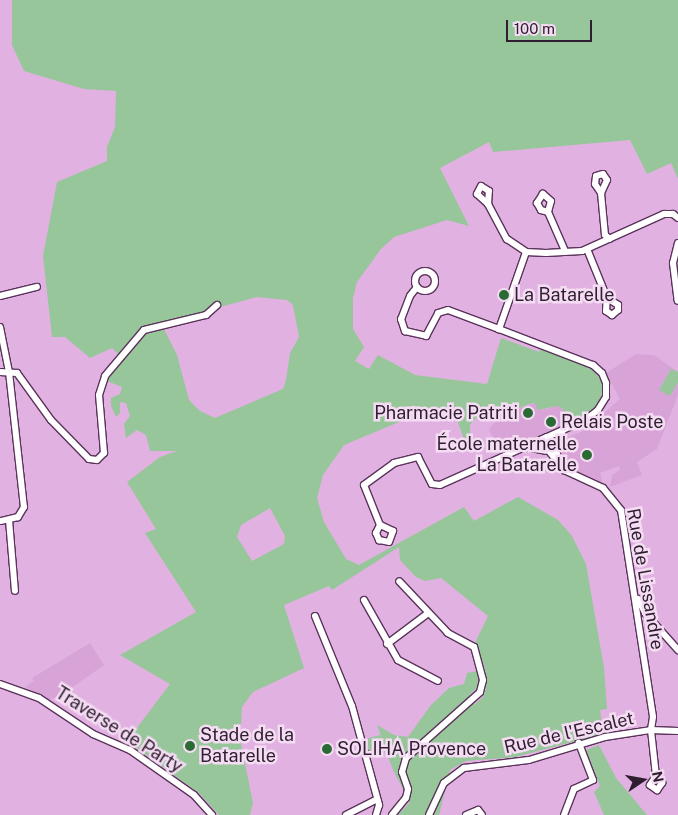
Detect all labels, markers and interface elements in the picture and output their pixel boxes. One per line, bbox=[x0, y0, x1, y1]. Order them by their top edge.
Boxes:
scale bar bbox=[508, 10, 594, 42]
text: 100 m bbox=[514, 20, 555, 37]
place label: La Batarelle bbox=[514, 284, 614, 306]
marker: La Batarelle bbox=[498, 289, 510, 301]
place label: Pharmacie Patriti bbox=[374, 402, 518, 424]
marker: Pharmacie Patriti bbox=[522, 407, 534, 419]
place label: Relais Poste bbox=[561, 411, 664, 433]
marker: Relais Poste bbox=[545, 416, 557, 428]
place label: École maternelle La Batarelle bbox=[436, 434, 577, 476]
marker: École maternelle La Batarelle bbox=[581, 449, 593, 461]
street label: Rue de Lissandre bbox=[622, 506, 668, 652]
street label: Traverse de Party bbox=[51, 682, 187, 778]
street label: Rue de l'Escalet bbox=[502, 708, 636, 758]
place label: Stade de la Batarelle bbox=[200, 725, 295, 768]
place label: SOLIHA Provence bbox=[337, 738, 486, 760]
marker: Stade de la Batarelle bbox=[184, 740, 196, 752]
marker: SOLIHA Provence bbox=[321, 743, 333, 755]
north arrow bbox=[618, 755, 668, 805]
text: N bbox=[649, 770, 667, 784]

